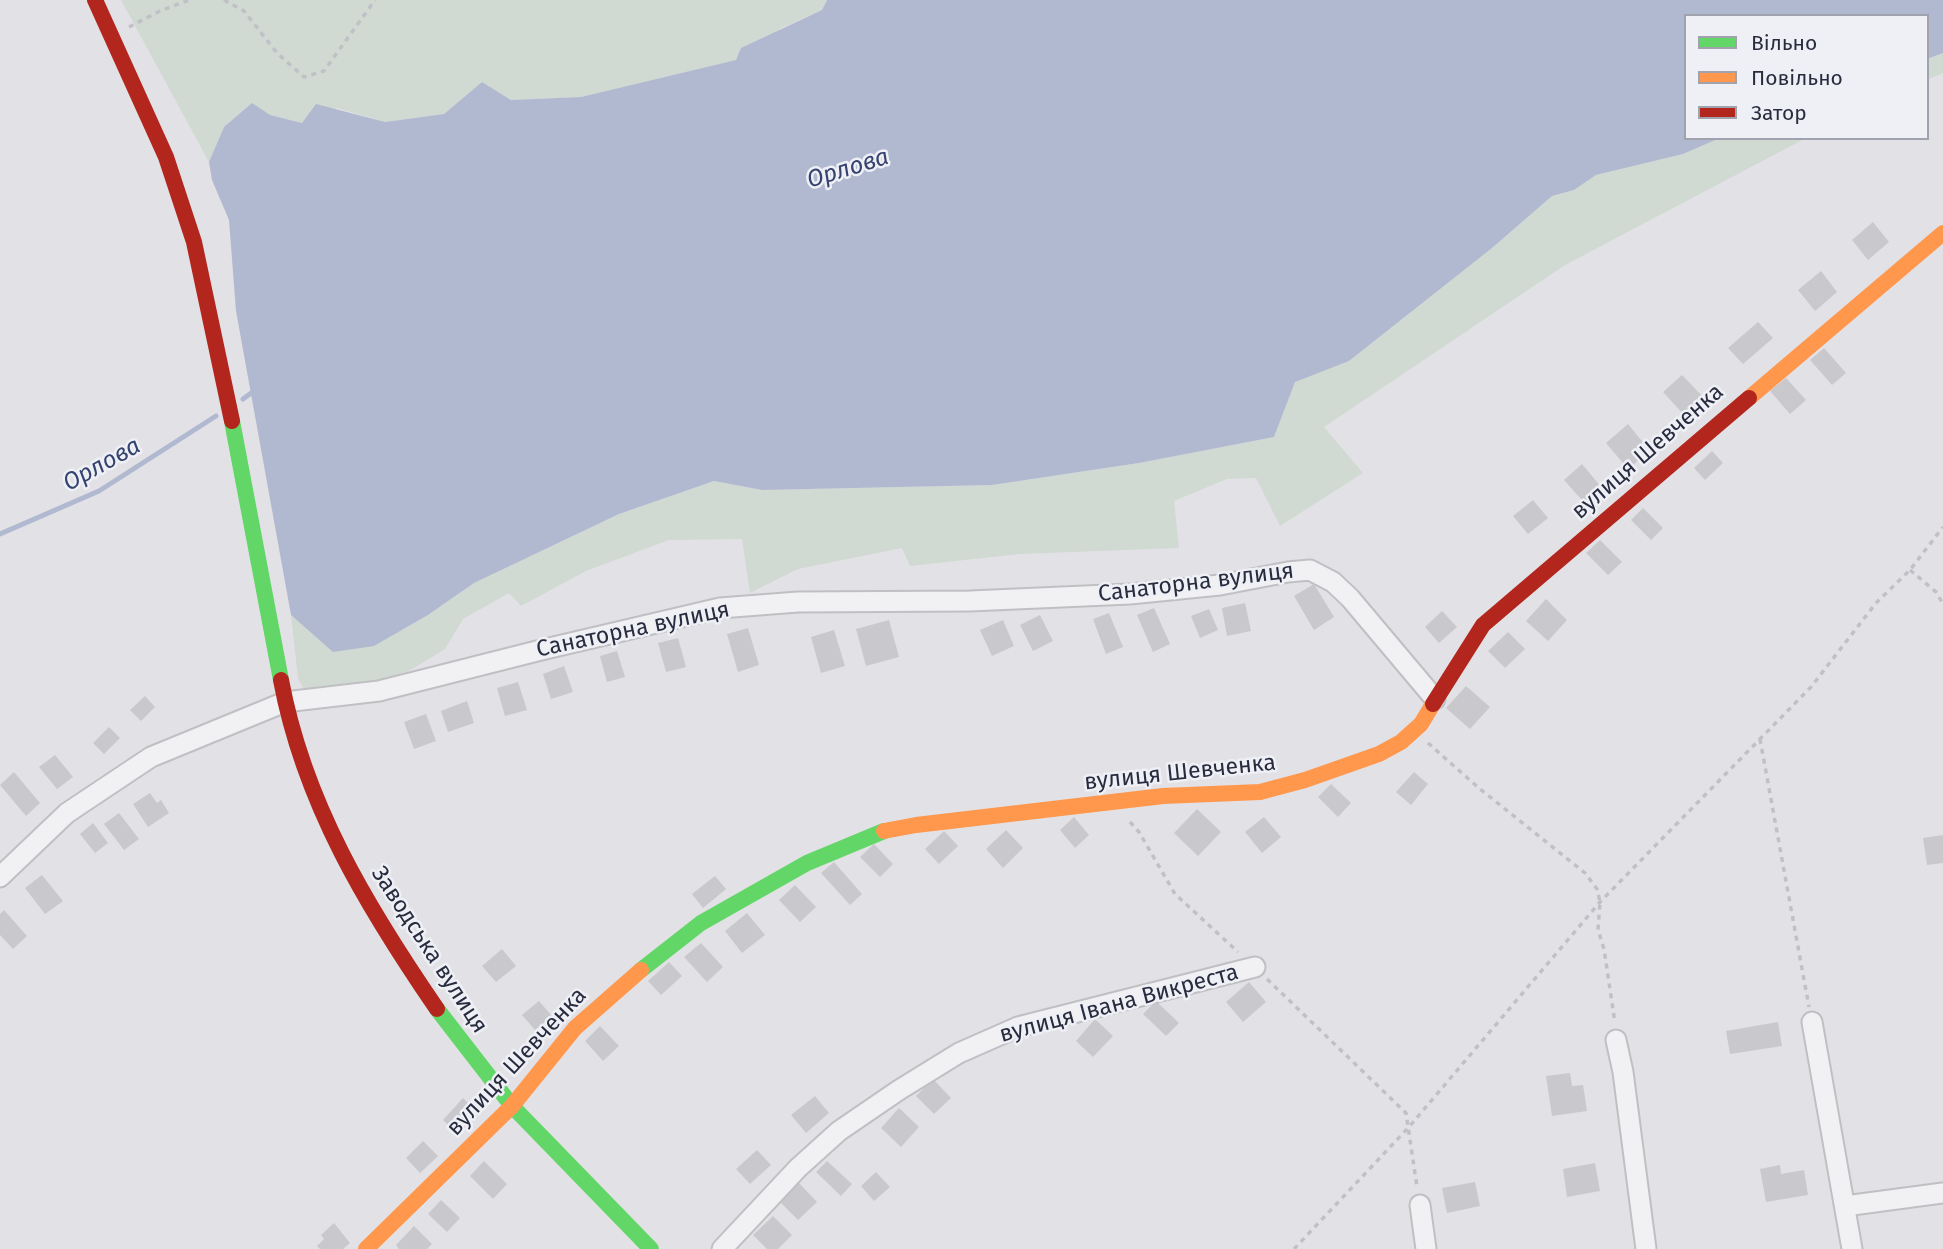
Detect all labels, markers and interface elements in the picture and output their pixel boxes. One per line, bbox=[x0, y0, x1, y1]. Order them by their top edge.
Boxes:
legend bbox=[1684, 14, 1929, 140]
text: Вільно bbox=[1751, 30, 1817, 56]
text: Повільно bbox=[1751, 65, 1843, 91]
text: Затор bbox=[1751, 100, 1807, 126]
water label: Орлова bbox=[804, 143, 892, 195]
street label: вулиця Шевченка bbox=[1566, 378, 1730, 526]
water label: Орлова bbox=[58, 432, 146, 498]
street label: Санаторна вулиця bbox=[1097, 557, 1295, 609]
street label: Санаторна вулиця bbox=[534, 596, 732, 664]
street label: вулиця Шевченка bbox=[1083, 749, 1277, 797]
street label: Заводська вулиця bbox=[365, 861, 493, 1039]
street label: вулиця Івана Викреста bbox=[997, 959, 1241, 1049]
street label: вулиця Шевченка bbox=[441, 982, 593, 1142]

